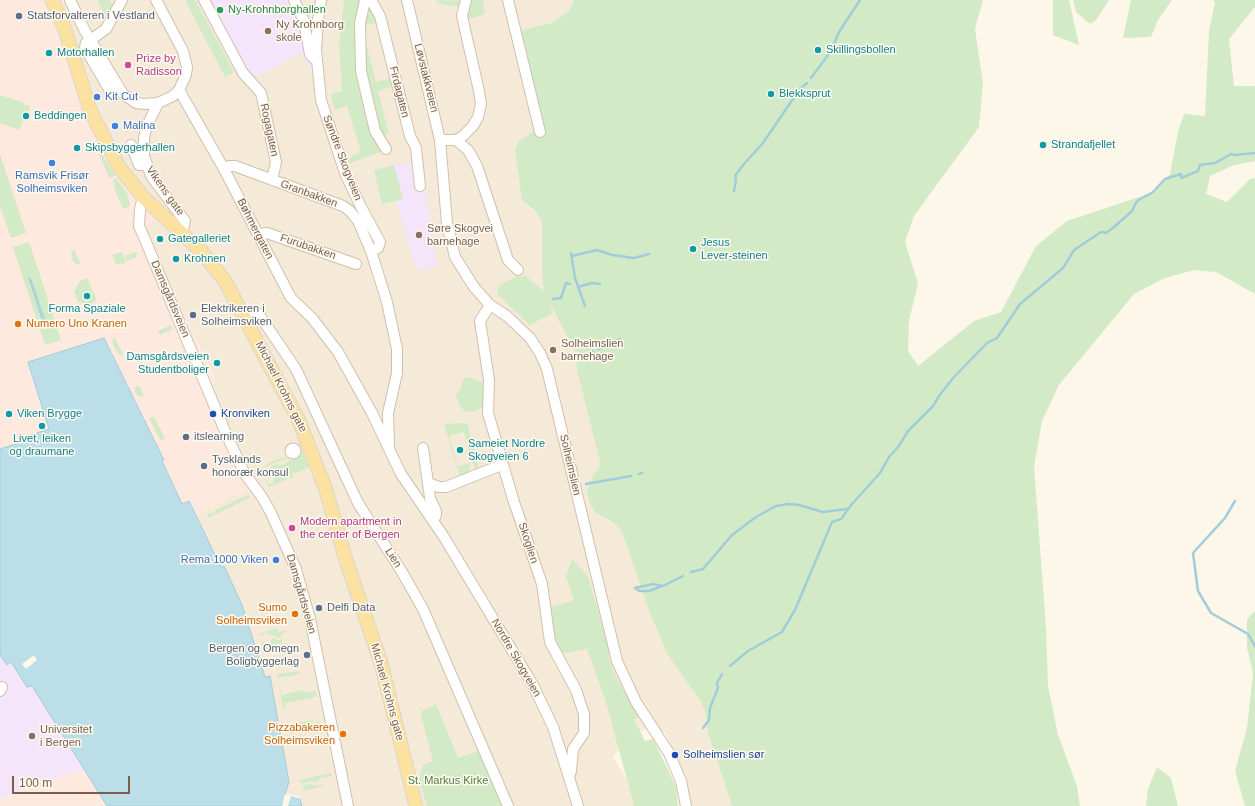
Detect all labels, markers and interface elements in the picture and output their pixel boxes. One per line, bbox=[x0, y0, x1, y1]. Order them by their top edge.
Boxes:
place label: Ny-Krohnborghallen bbox=[228, 3, 326, 17]
marker: Ny-Krohnborghallen bbox=[215, 5, 225, 15]
place label: Statsforvalteren i Vestland bbox=[27, 9, 155, 23]
marker: Statsforvalteren i Vestland bbox=[14, 11, 24, 21]
place label: Ny Krohnborg skole bbox=[276, 18, 344, 44]
marker: Ny Krohnborg skole bbox=[263, 26, 273, 36]
street label: Løvstakkveien bbox=[411, 42, 441, 114]
place label: Skillingsbollen bbox=[826, 43, 896, 57]
marker: Skillingsbollen bbox=[813, 45, 823, 55]
place label: Motorhallen bbox=[57, 46, 114, 60]
marker: Motorhallen bbox=[44, 48, 54, 58]
place label: Prize by Radisson bbox=[136, 52, 182, 78]
marker: Prize by Radisson bbox=[123, 60, 133, 70]
street label: Firdagaten bbox=[386, 65, 412, 119]
place label: Blekksprut bbox=[779, 87, 830, 101]
marker: Blekksprut bbox=[766, 89, 776, 99]
place label: Kit Cut bbox=[105, 90, 138, 104]
marker: Kit Cut bbox=[92, 92, 102, 102]
street label: Rogagaten bbox=[257, 102, 281, 158]
place label: Beddingen bbox=[34, 109, 87, 123]
marker: Beddingen bbox=[21, 111, 31, 121]
street label: Søndre Skogveien bbox=[320, 113, 364, 203]
place label: Malina bbox=[123, 119, 155, 133]
marker: Malina bbox=[110, 121, 120, 131]
place label: Strandafjellet bbox=[1051, 138, 1115, 152]
marker: Strandafjellet bbox=[1038, 140, 1048, 150]
place label: Skipsbyggerhallen bbox=[85, 141, 175, 155]
marker: Skipsbyggerhallen bbox=[72, 143, 82, 153]
marker: Ramsvik Frisør Solheimsviken bbox=[47, 158, 57, 168]
street label: Vikens gate bbox=[143, 164, 187, 218]
place label: Ramsvik Frisør Solheimsviken bbox=[15, 169, 89, 195]
street label: Granbakken bbox=[279, 178, 339, 210]
street label: Bøhmergaten bbox=[234, 196, 276, 262]
place label: Søre Skogvei barnehage bbox=[427, 222, 493, 248]
marker: Søre Skogvei barnehage bbox=[414, 230, 424, 240]
street label: Furubakken bbox=[278, 231, 338, 263]
place label: Gategalleriet bbox=[168, 232, 230, 246]
marker: Gategalleriet bbox=[155, 234, 165, 244]
place label: Jesus Lever-steinen bbox=[701, 236, 768, 262]
marker: Jesus Lever-steinen bbox=[688, 244, 698, 254]
place label: Krohnen bbox=[184, 252, 226, 266]
marker: Krohnen bbox=[171, 254, 181, 264]
street label: Damsgårdsveien bbox=[148, 258, 192, 340]
marker: Forma Spaziale bbox=[82, 291, 92, 301]
place label: Forma Spaziale bbox=[48, 302, 126, 316]
place label: Elektrikeren i Solheimsviken bbox=[201, 302, 272, 328]
marker: Elektrikeren i Solheimsviken bbox=[188, 310, 198, 320]
place label: Numero Uno Kranen bbox=[26, 317, 127, 331]
marker: Numero Uno Kranen bbox=[13, 319, 23, 329]
place label: Solheimslien barnehage bbox=[561, 337, 623, 363]
street label: Michael Krohns gate bbox=[252, 339, 310, 435]
marker: Solheimslien barnehage bbox=[548, 345, 558, 355]
place label: Damsgårdsveien Studentboliger bbox=[126, 350, 209, 376]
marker: Damsgårdsveien Studentboliger bbox=[212, 358, 222, 368]
place label: Viken Brygge bbox=[17, 407, 82, 421]
place label: Kronviken bbox=[221, 407, 270, 421]
marker: Viken Brygge bbox=[4, 409, 14, 419]
marker: Kronviken bbox=[208, 409, 218, 419]
marker: Livet, leiken og draumane bbox=[37, 421, 47, 431]
place label: itslearning bbox=[194, 430, 244, 444]
place label: Livet, leiken og draumane bbox=[10, 432, 74, 458]
marker: itslearning bbox=[181, 432, 191, 442]
street label: Solheimslien bbox=[557, 433, 583, 497]
place label: Sameiet Nordre Skogveien 6 bbox=[468, 437, 545, 463]
marker: Sameiet Nordre Skogveien 6 bbox=[455, 445, 465, 455]
place label: Tysklands honorær konsul bbox=[212, 453, 288, 479]
marker: Tysklands honorær konsul bbox=[199, 461, 209, 471]
place label: Modern apartment in the center of Bergen bbox=[300, 515, 401, 541]
street label: Skoglien bbox=[515, 521, 541, 565]
marker: Modern apartment in the center of Bergen bbox=[287, 523, 297, 533]
street label: Lien bbox=[382, 546, 404, 570]
place label: Rema 1000 Viken bbox=[181, 553, 268, 567]
street label: Damsgårdsveien bbox=[283, 553, 319, 635]
marker: Rema 1000 Viken bbox=[271, 555, 281, 565]
place label: Sumo Solheimsviken bbox=[216, 601, 287, 627]
place label: Delfi Data bbox=[327, 601, 375, 615]
marker: Delfi Data bbox=[314, 603, 324, 613]
marker: Sumo Solheimsviken bbox=[290, 609, 300, 619]
street label: Nordre Skogveien bbox=[488, 617, 544, 699]
place label: Bergen og Omegn Boligbyggerlag bbox=[209, 642, 299, 668]
street label: Michael Krohns gate bbox=[368, 642, 406, 742]
marker: Bergen og Omegn Boligbyggerlag bbox=[302, 650, 312, 660]
place label: Pizzabakeren Solheimsviken bbox=[264, 721, 335, 747]
place label: Universitet i Bergen bbox=[40, 723, 92, 749]
marker: Pizzabakeren Solheimsviken bbox=[338, 729, 348, 739]
marker: Universitet i Bergen bbox=[27, 731, 37, 741]
place label: Solheimslien sør bbox=[683, 748, 764, 762]
marker: Solheimslien sør bbox=[670, 750, 680, 760]
scale bar bbox=[14, 768, 132, 794]
park label: St. Markus Kirke bbox=[408, 774, 488, 788]
text: 100 m bbox=[19, 776, 52, 790]

